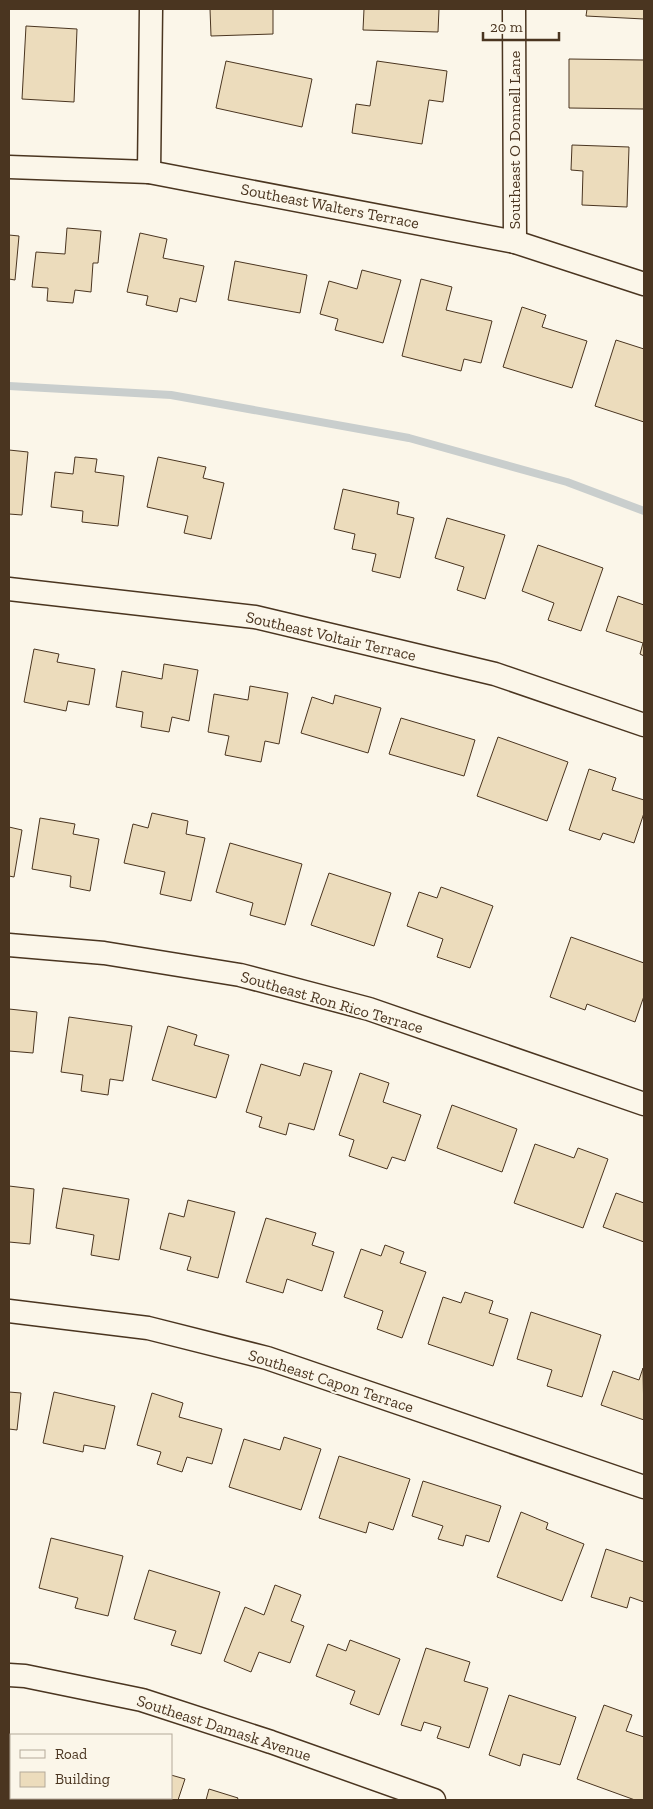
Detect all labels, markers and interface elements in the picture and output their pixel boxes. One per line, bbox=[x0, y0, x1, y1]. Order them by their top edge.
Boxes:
scale bar bbox=[483, 10, 559, 42]
text: 20 m bbox=[490, 18, 523, 36]
street label: Southeast O Donnell Lane bbox=[505, 51, 524, 229]
street label: Southeast Walters Terrace bbox=[239, 179, 421, 233]
street label: Southeast Voltair Terrace bbox=[244, 607, 418, 665]
street label: Southeast Ron Rico Terrace bbox=[239, 967, 425, 1037]
street label: Southeast Capon Terrace bbox=[246, 1345, 416, 1417]
street label: Southeast Damask Avenue bbox=[134, 1691, 314, 1765]
legend bbox=[10, 1734, 172, 1799]
text: Road bbox=[55, 1745, 88, 1763]
text: Building bbox=[55, 1770, 110, 1788]

